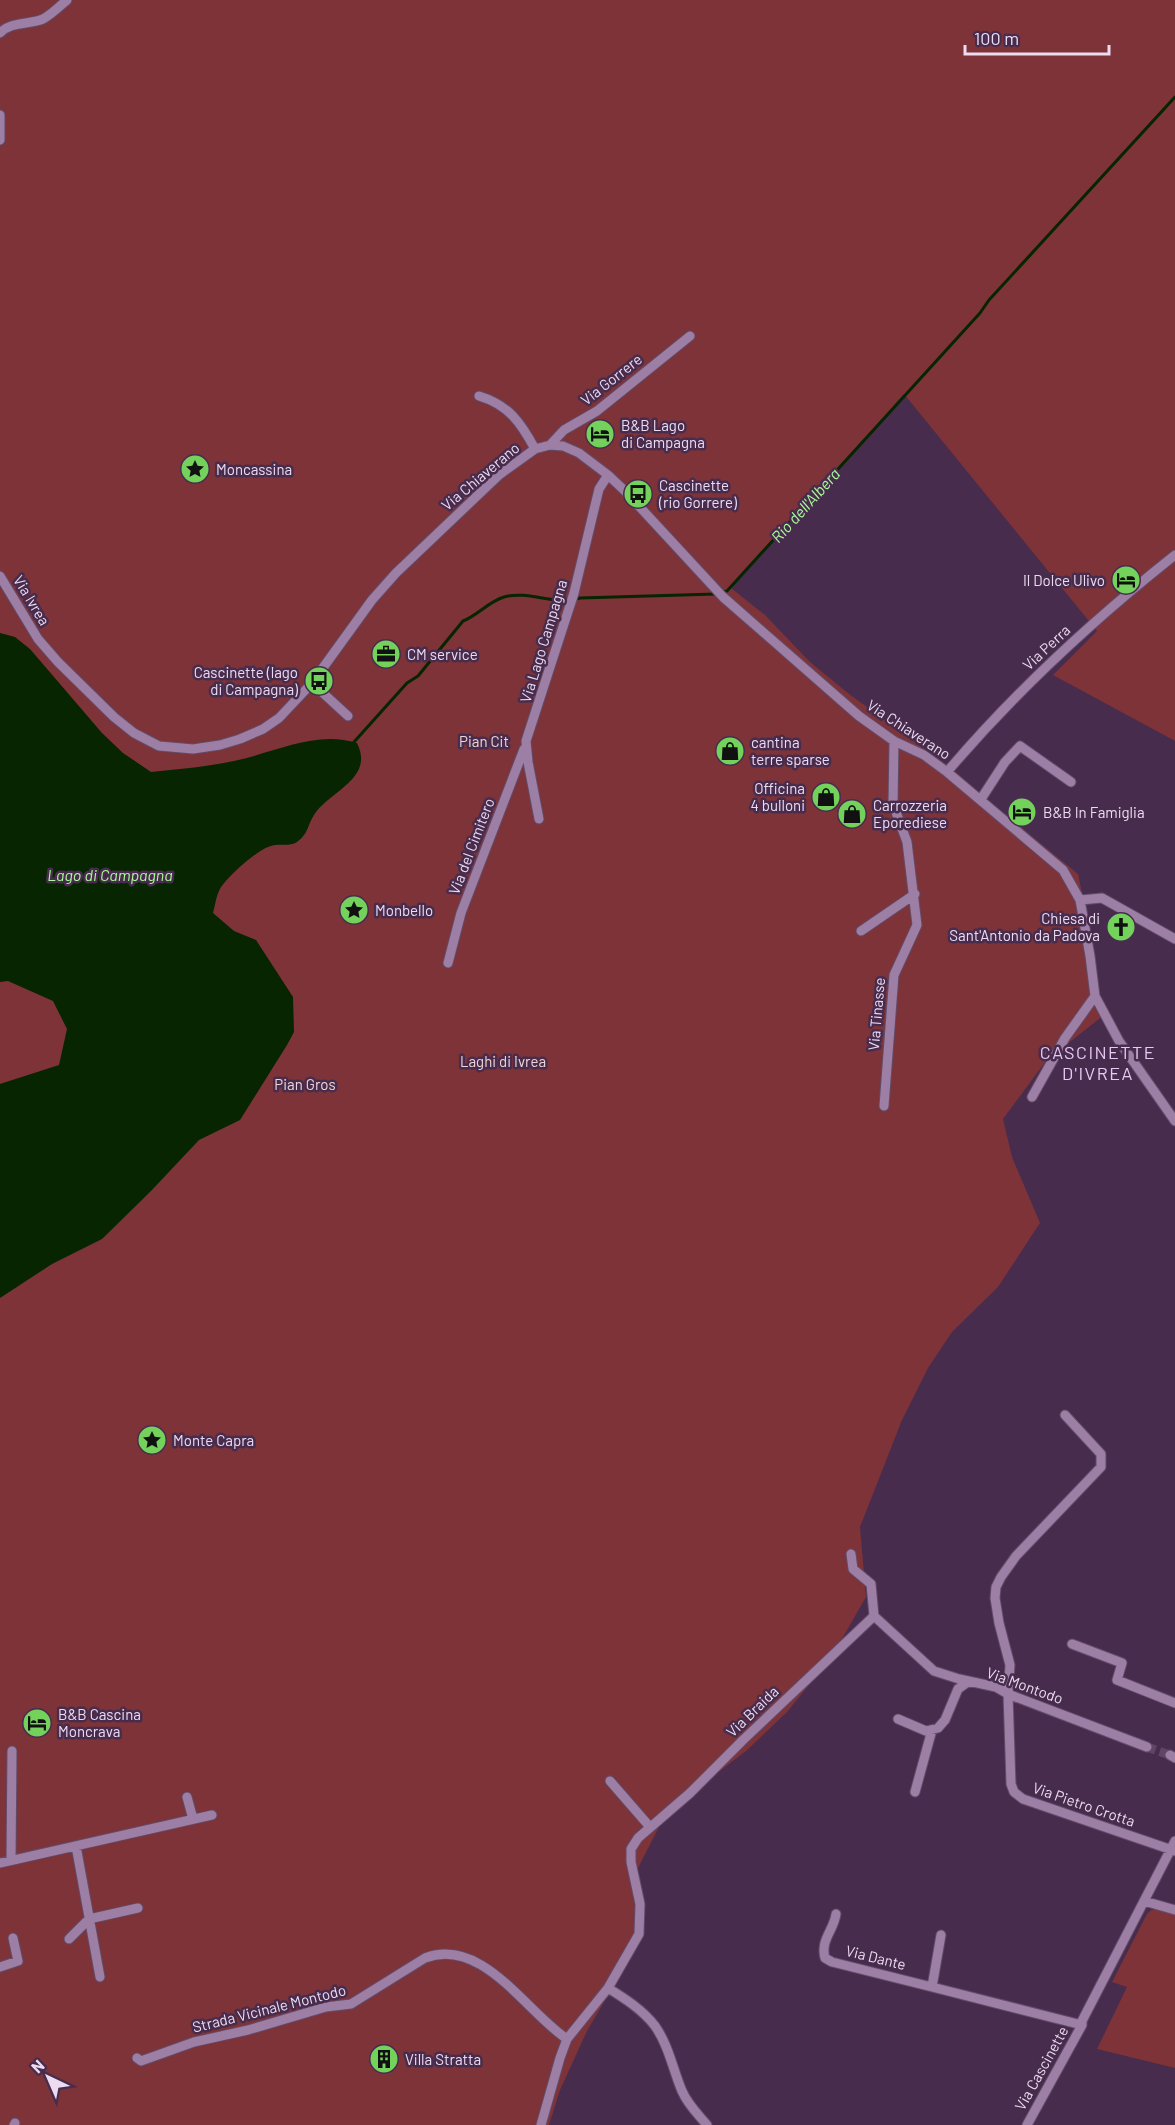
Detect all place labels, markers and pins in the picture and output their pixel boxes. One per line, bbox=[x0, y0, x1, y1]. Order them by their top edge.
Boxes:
place label: B&B Lago di Campagna bbox=[621, 416, 705, 451]
hotel icon: B&B Lago di Campagna bbox=[584, 418, 616, 450]
place icon: Moncassina bbox=[179, 453, 211, 485]
place label: Moncassina bbox=[216, 460, 292, 478]
place label: Cascinette (rio Gorrere) bbox=[658, 476, 737, 511]
bus stop icon: Cascinette (rio Gorrere) bbox=[622, 478, 654, 510]
hotel icon: Il Dolce Ulivo bbox=[1110, 564, 1142, 596]
place label: Il Dolce Ulivo bbox=[1023, 571, 1105, 589]
office icon: CM service bbox=[370, 638, 402, 670]
place label: CM service bbox=[407, 645, 478, 663]
place label: Cascinette (lago di Campagna) bbox=[194, 663, 298, 698]
bus stop icon: Cascinette (lago di Campagna) bbox=[303, 665, 335, 697]
place label: cantina terre sparse bbox=[751, 733, 830, 768]
shop icon: cantina terre sparse bbox=[714, 735, 746, 767]
place label: Officina 4 bulloni bbox=[751, 779, 805, 814]
shop icon: Officina 4 bulloni bbox=[810, 781, 842, 813]
place label: Carrozzeria Eporediese bbox=[873, 796, 947, 831]
hotel icon: B&B In Famiglia bbox=[1006, 796, 1038, 828]
shop icon: Carrozzeria Eporediese bbox=[836, 798, 868, 830]
place label: B&B In Famiglia bbox=[1043, 803, 1145, 821]
place icon: Monbello bbox=[338, 894, 370, 926]
place label: Monbello bbox=[375, 901, 433, 919]
place label: Chiesa di Sant'Antonio da Padova bbox=[949, 909, 1100, 944]
church icon: Chiesa di Sant'Antonio da Padova bbox=[1105, 911, 1137, 943]
place icon: Monte Capra bbox=[136, 1424, 168, 1456]
place label: Monte Capra bbox=[173, 1431, 254, 1449]
place label: B&B Cascina Moncrava bbox=[58, 1705, 141, 1740]
hotel icon: B&B Cascina Moncrava bbox=[21, 1707, 53, 1739]
building icon: Villa Stratta bbox=[368, 2043, 400, 2075]
place label: Villa Stratta bbox=[405, 2050, 481, 2068]

